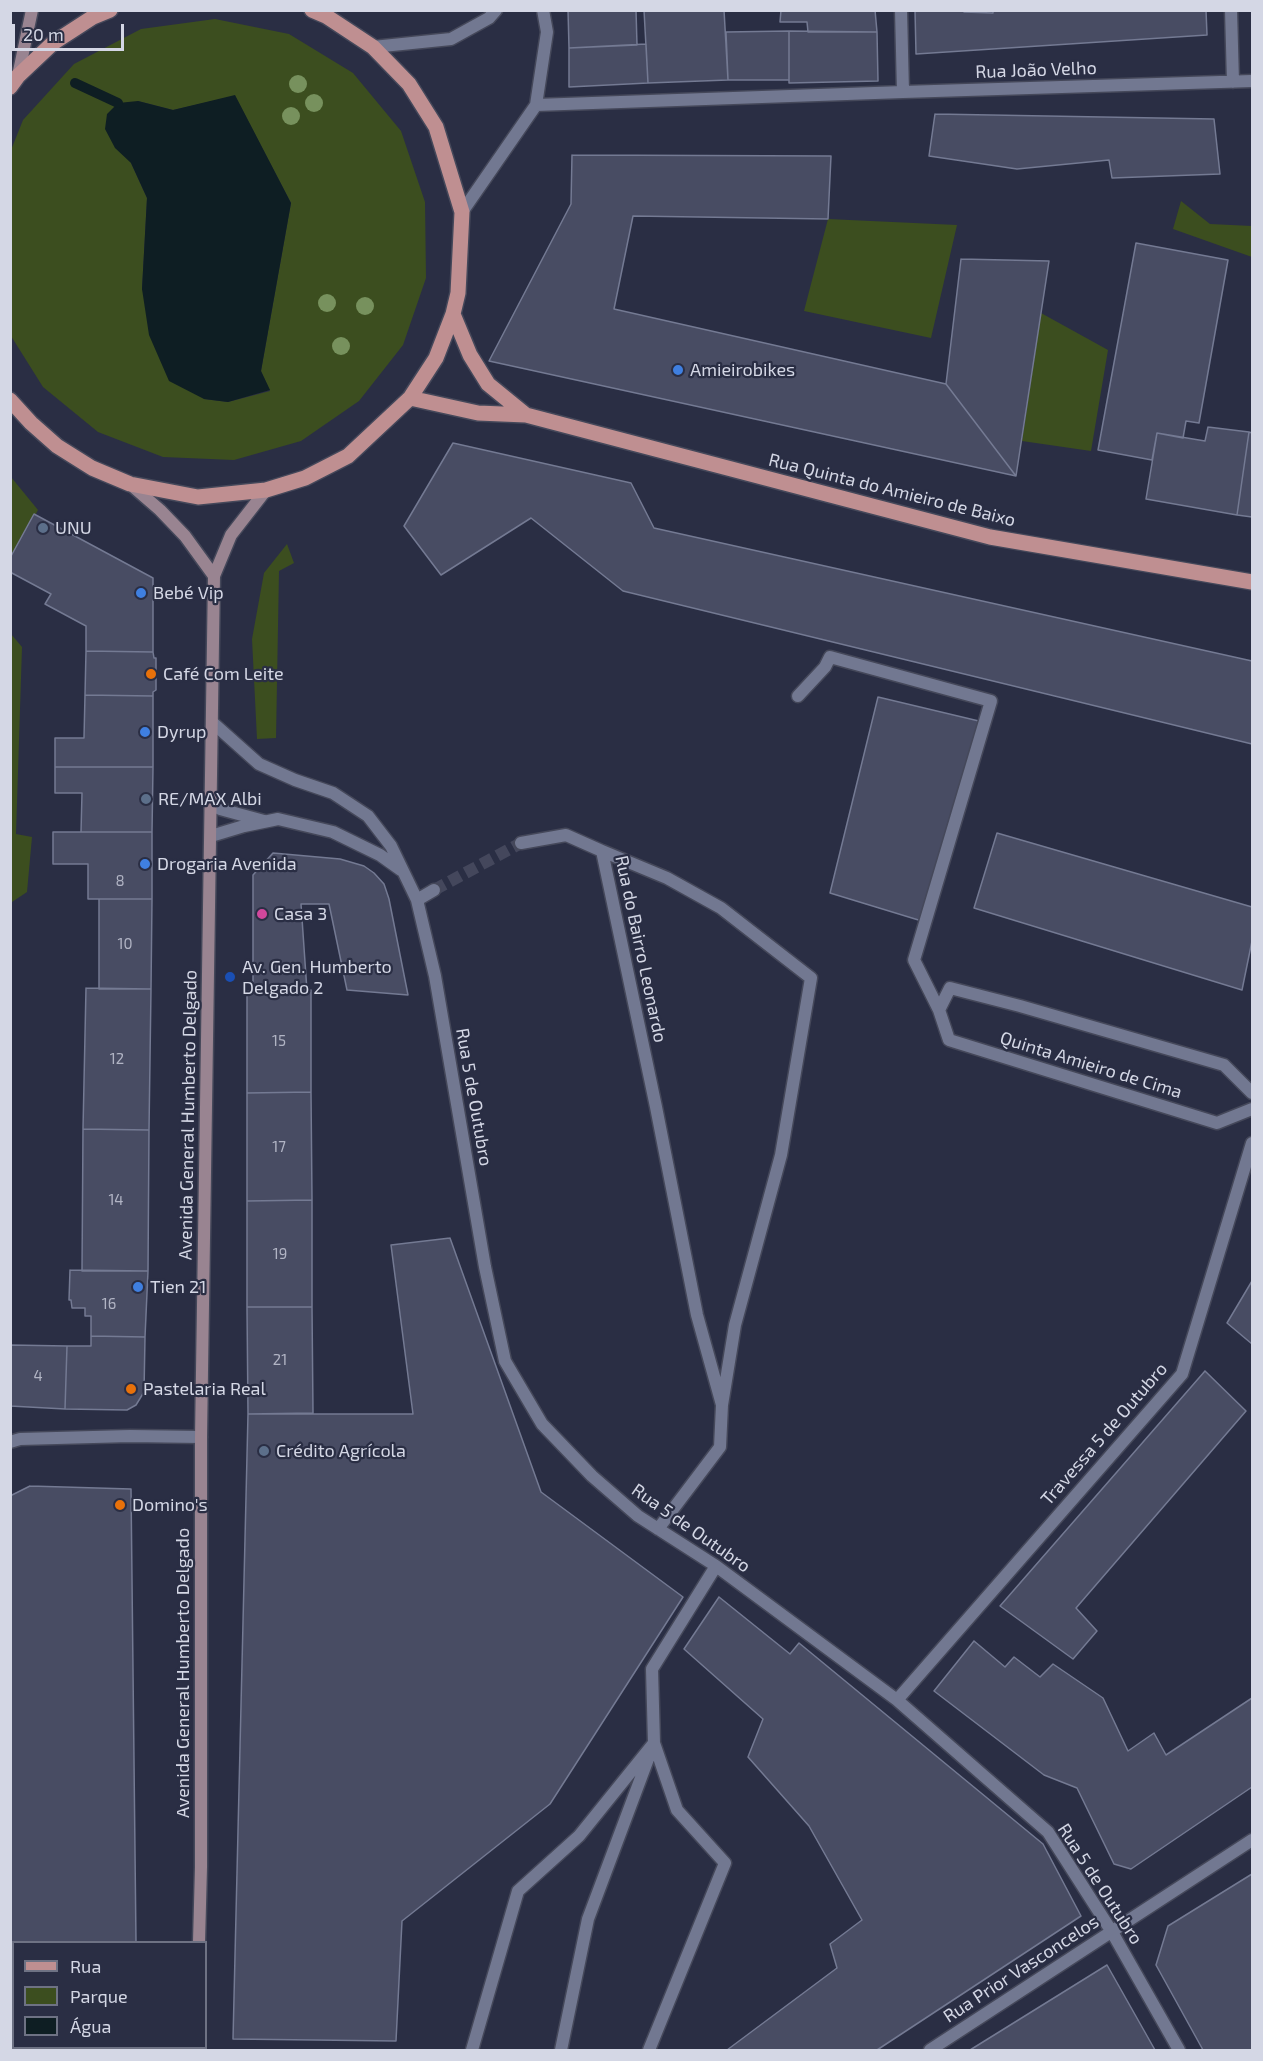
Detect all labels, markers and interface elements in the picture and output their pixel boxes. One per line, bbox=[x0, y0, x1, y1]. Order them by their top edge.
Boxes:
scale bar bbox=[15, 12, 128, 50]
text: 20 m bbox=[23, 23, 64, 45]
street label: Rua João Velho bbox=[975, 57, 1097, 83]
place label: Amieirobikes bbox=[690, 359, 795, 381]
marker: Amieirobikes bbox=[671, 363, 685, 377]
street label: Rua Quinta do Amieiro de Baixo bbox=[766, 449, 1018, 531]
place label: UNU bbox=[55, 517, 92, 539]
marker: UNU bbox=[36, 521, 50, 535]
place label: Bebé Vip bbox=[153, 582, 224, 604]
marker: Bebé Vip bbox=[134, 586, 148, 600]
place label: Café Com Leite bbox=[163, 663, 284, 685]
marker: Café Com Leite bbox=[144, 667, 158, 681]
place label: Dyrup bbox=[157, 721, 206, 743]
marker: Dyrup bbox=[138, 725, 152, 739]
place label: RE/MAX Albi bbox=[158, 788, 262, 810]
marker: RE/MAX Albi bbox=[139, 792, 153, 806]
place label: Drogaria Avenida bbox=[157, 853, 297, 875]
street label: Rua do Bairro Leonardo bbox=[611, 853, 671, 1045]
marker: Drogaria Avenida bbox=[138, 857, 152, 871]
house number: 8 bbox=[115, 872, 125, 890]
place label: Casa 3 bbox=[274, 903, 327, 925]
marker: Casa 3 bbox=[255, 907, 269, 921]
house number: 10 bbox=[117, 935, 133, 953]
place label: Av. Gen. Humberto Delgado 2 bbox=[242, 956, 392, 998]
street label: Avenida General Humberto Delgado bbox=[175, 970, 201, 1260]
marker: Av. Gen. Humberto Delgado 2 bbox=[223, 970, 237, 984]
street label: Rua 5 de Outubro bbox=[451, 1026, 497, 1168]
street label: Quinta Amieiro de Cima bbox=[997, 1027, 1185, 1103]
house number: 15 bbox=[272, 1032, 286, 1050]
house number: 12 bbox=[110, 1050, 124, 1068]
house number: 17 bbox=[272, 1138, 286, 1156]
house number: 14 bbox=[108, 1191, 124, 1209]
house number: 19 bbox=[273, 1245, 287, 1263]
place label: Tien 21 bbox=[150, 1276, 206, 1298]
marker: Tien 21 bbox=[131, 1280, 145, 1294]
house number: 16 bbox=[102, 1295, 116, 1313]
house number: 21 bbox=[273, 1351, 287, 1369]
street label: Travessa 5 de Outubro bbox=[1036, 1358, 1172, 1510]
house number: 4 bbox=[33, 1367, 43, 1385]
place label: Pastelaria Real bbox=[143, 1378, 266, 1400]
marker: Pastelaria Real bbox=[124, 1382, 138, 1396]
place label: Crédito Agrícola bbox=[276, 1440, 406, 1462]
marker: Crédito Agrícola bbox=[257, 1444, 271, 1458]
street label: Rua 5 de Outubro bbox=[628, 1479, 754, 1577]
place label: Domino's bbox=[132, 1494, 208, 1516]
marker: Domino's bbox=[113, 1498, 127, 1512]
street label: Avenida General Humberto Delgado bbox=[172, 1528, 194, 1818]
street label: Rua 5 de Outubro bbox=[1053, 1819, 1147, 1949]
street label: Rua Prior Vasconcelos bbox=[939, 1911, 1103, 2027]
legend bbox=[12, 1941, 207, 2049]
text: Rua bbox=[70, 1955, 101, 1977]
text: Parque bbox=[70, 1985, 128, 2007]
text: Água bbox=[70, 2015, 111, 2037]

